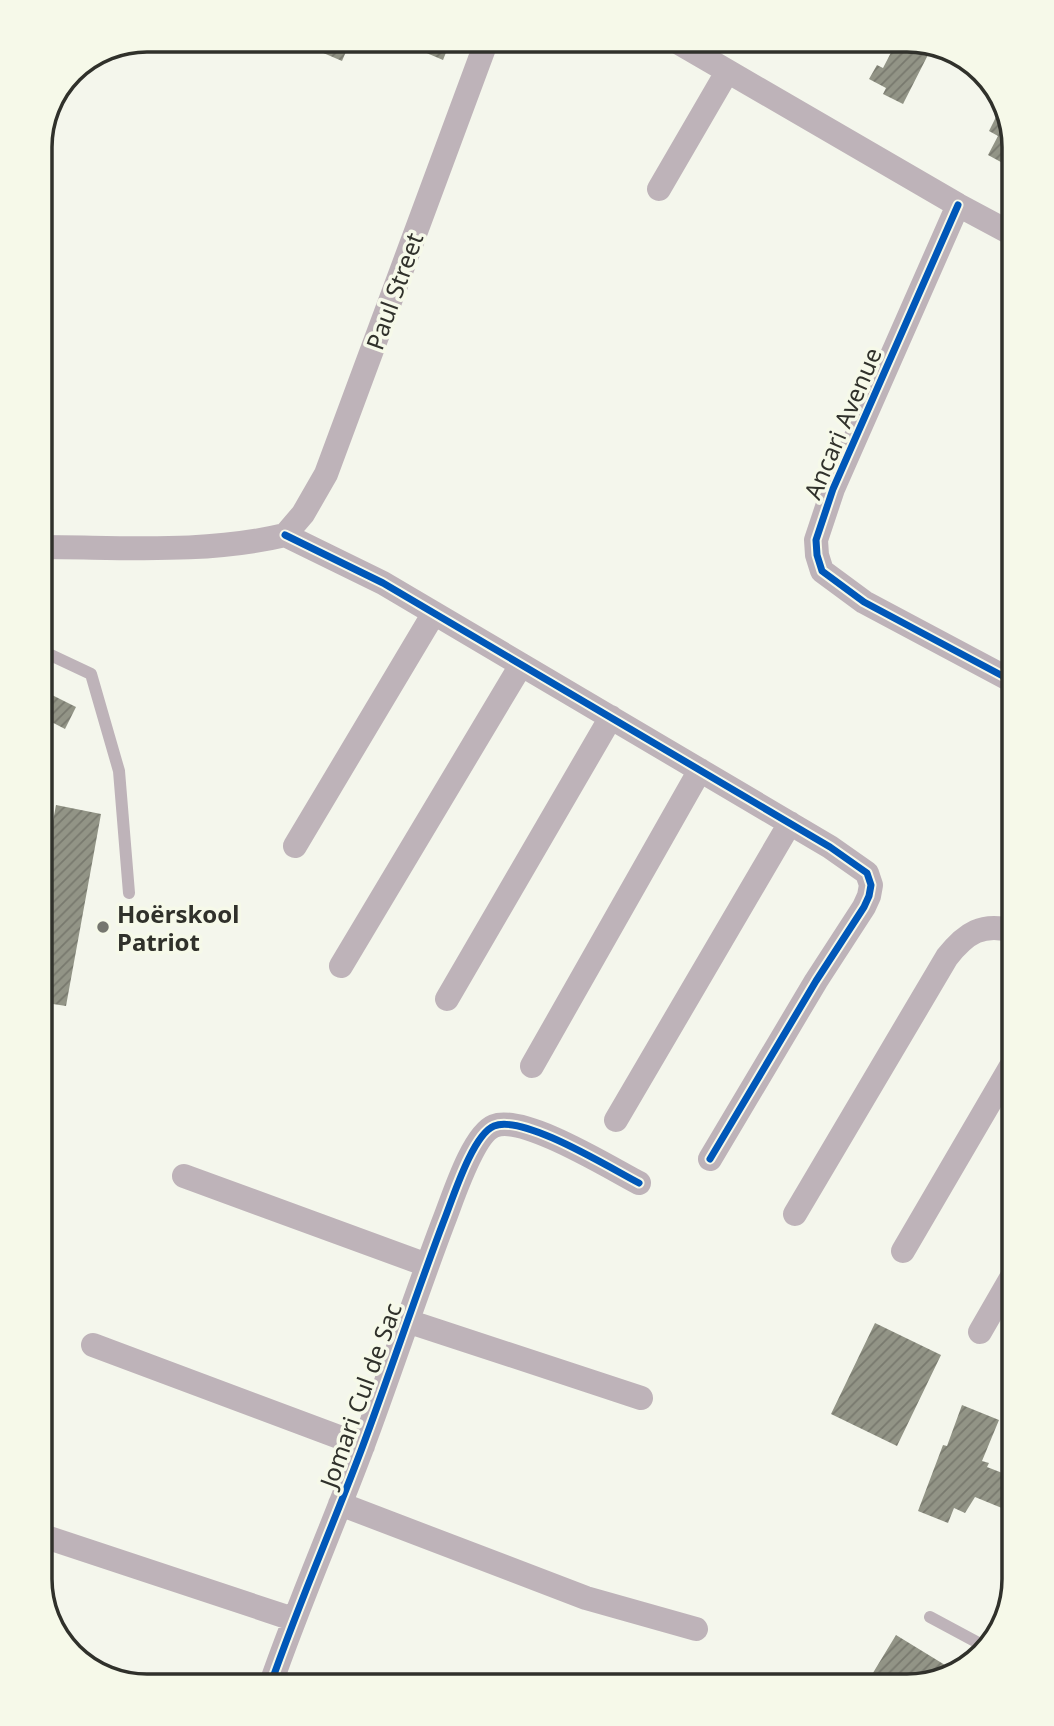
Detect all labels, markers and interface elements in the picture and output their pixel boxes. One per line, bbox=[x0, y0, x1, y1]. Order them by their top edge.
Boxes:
street label: Paul Street bbox=[358, 228, 431, 354]
street label: Ancari Avenue bbox=[795, 342, 889, 504]
place label: Hoërskool Patriot bbox=[117, 897, 240, 958]
marker: Hoërskool Patriot bbox=[95, 919, 111, 935]
street label: Jomari Cul de Sac bbox=[311, 1298, 409, 1494]

